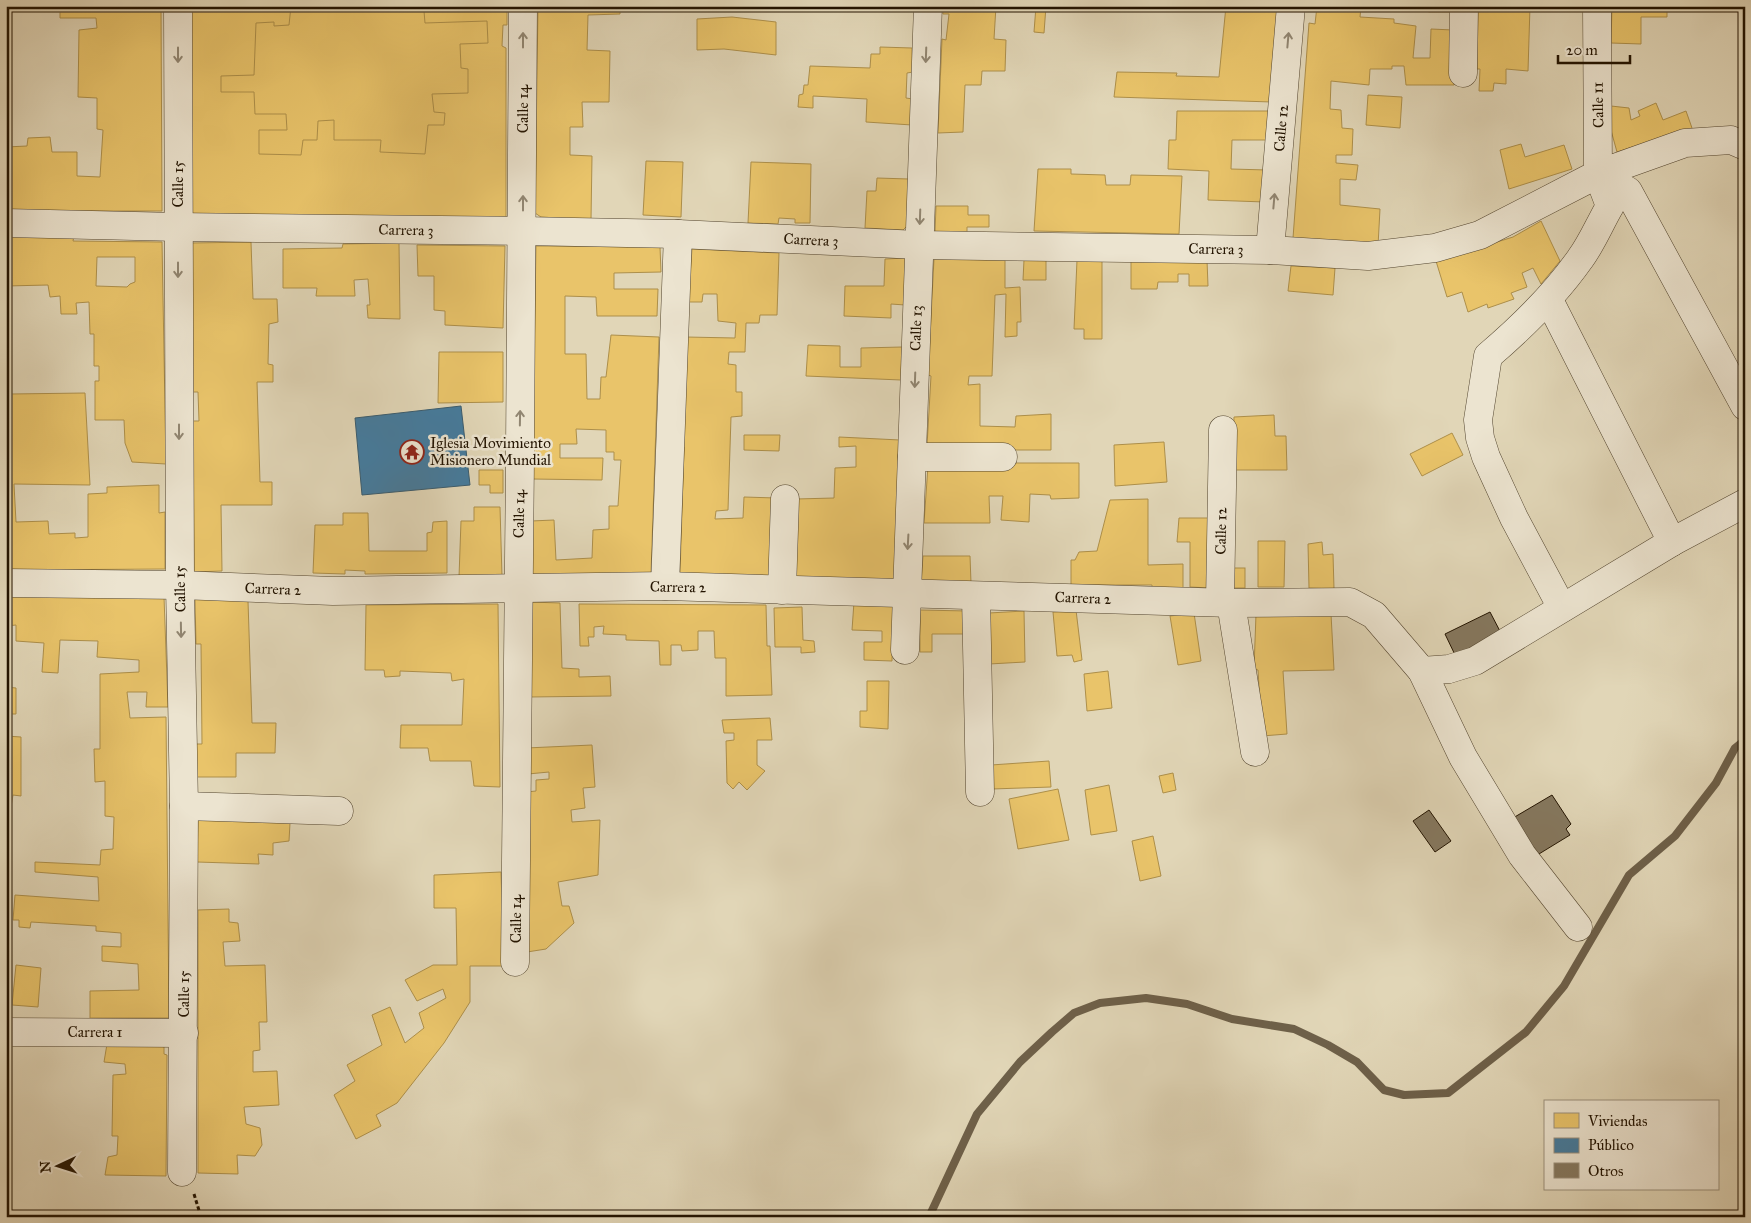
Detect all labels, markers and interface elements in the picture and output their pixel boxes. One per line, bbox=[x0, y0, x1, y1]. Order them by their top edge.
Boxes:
one-way arrow bbox=[1284, 32, 1293, 48]
scale bar bbox=[1558, 32, 1631, 64]
one-way arrow bbox=[518, 33, 528, 49]
text: 20 m bbox=[1566, 41, 1598, 59]
one-way arrow bbox=[173, 46, 183, 63]
one-way arrow bbox=[921, 47, 930, 63]
street label: Calle 11 bbox=[1589, 82, 1607, 128]
street label: Calle 14 bbox=[514, 84, 532, 133]
street label: Calle 12 bbox=[1270, 103, 1292, 152]
street label: Calle 15 bbox=[169, 161, 187, 207]
one-way arrow bbox=[1269, 194, 1279, 210]
one-way arrow bbox=[518, 195, 528, 212]
one-way arrow bbox=[915, 209, 924, 225]
street label: Carrera 3 bbox=[378, 221, 434, 239]
street label: Carrera 3 bbox=[783, 230, 839, 250]
street label: Carrera 3 bbox=[1188, 240, 1244, 258]
one-way arrow bbox=[173, 262, 183, 278]
street label: Calle 13 bbox=[906, 305, 926, 351]
one-way arrow bbox=[910, 372, 919, 388]
one-way arrow bbox=[515, 410, 525, 426]
one-way arrow bbox=[174, 424, 184, 440]
place label: Iglesia Movimiento Misionero Mundial bbox=[430, 434, 552, 469]
temple icon: Iglesia Movimiento Misionero Mundial bbox=[399, 439, 425, 465]
street label: Calle 14 bbox=[510, 489, 528, 538]
street label: Calle 12 bbox=[1212, 507, 1230, 555]
one-way arrow bbox=[904, 534, 913, 550]
street label: Calle 15 bbox=[171, 565, 189, 613]
street label: Carrera 2 bbox=[650, 578, 707, 597]
street label: Carrera 2 bbox=[244, 579, 302, 599]
street label: Carrera 2 bbox=[1054, 588, 1112, 608]
one-way arrow bbox=[176, 622, 186, 638]
street label: Calle 14 bbox=[507, 894, 525, 943]
street label: Calle 15 bbox=[175, 971, 193, 1017]
street label: Carrera 1 bbox=[67, 1023, 123, 1041]
legend bbox=[1544, 1100, 1718, 1190]
text: Viviendas bbox=[1587, 1112, 1647, 1130]
text: Público bbox=[1588, 1136, 1634, 1154]
north arrow bbox=[32, 1140, 82, 1190]
text: N bbox=[37, 1160, 54, 1173]
text: Otros bbox=[1588, 1162, 1623, 1180]

